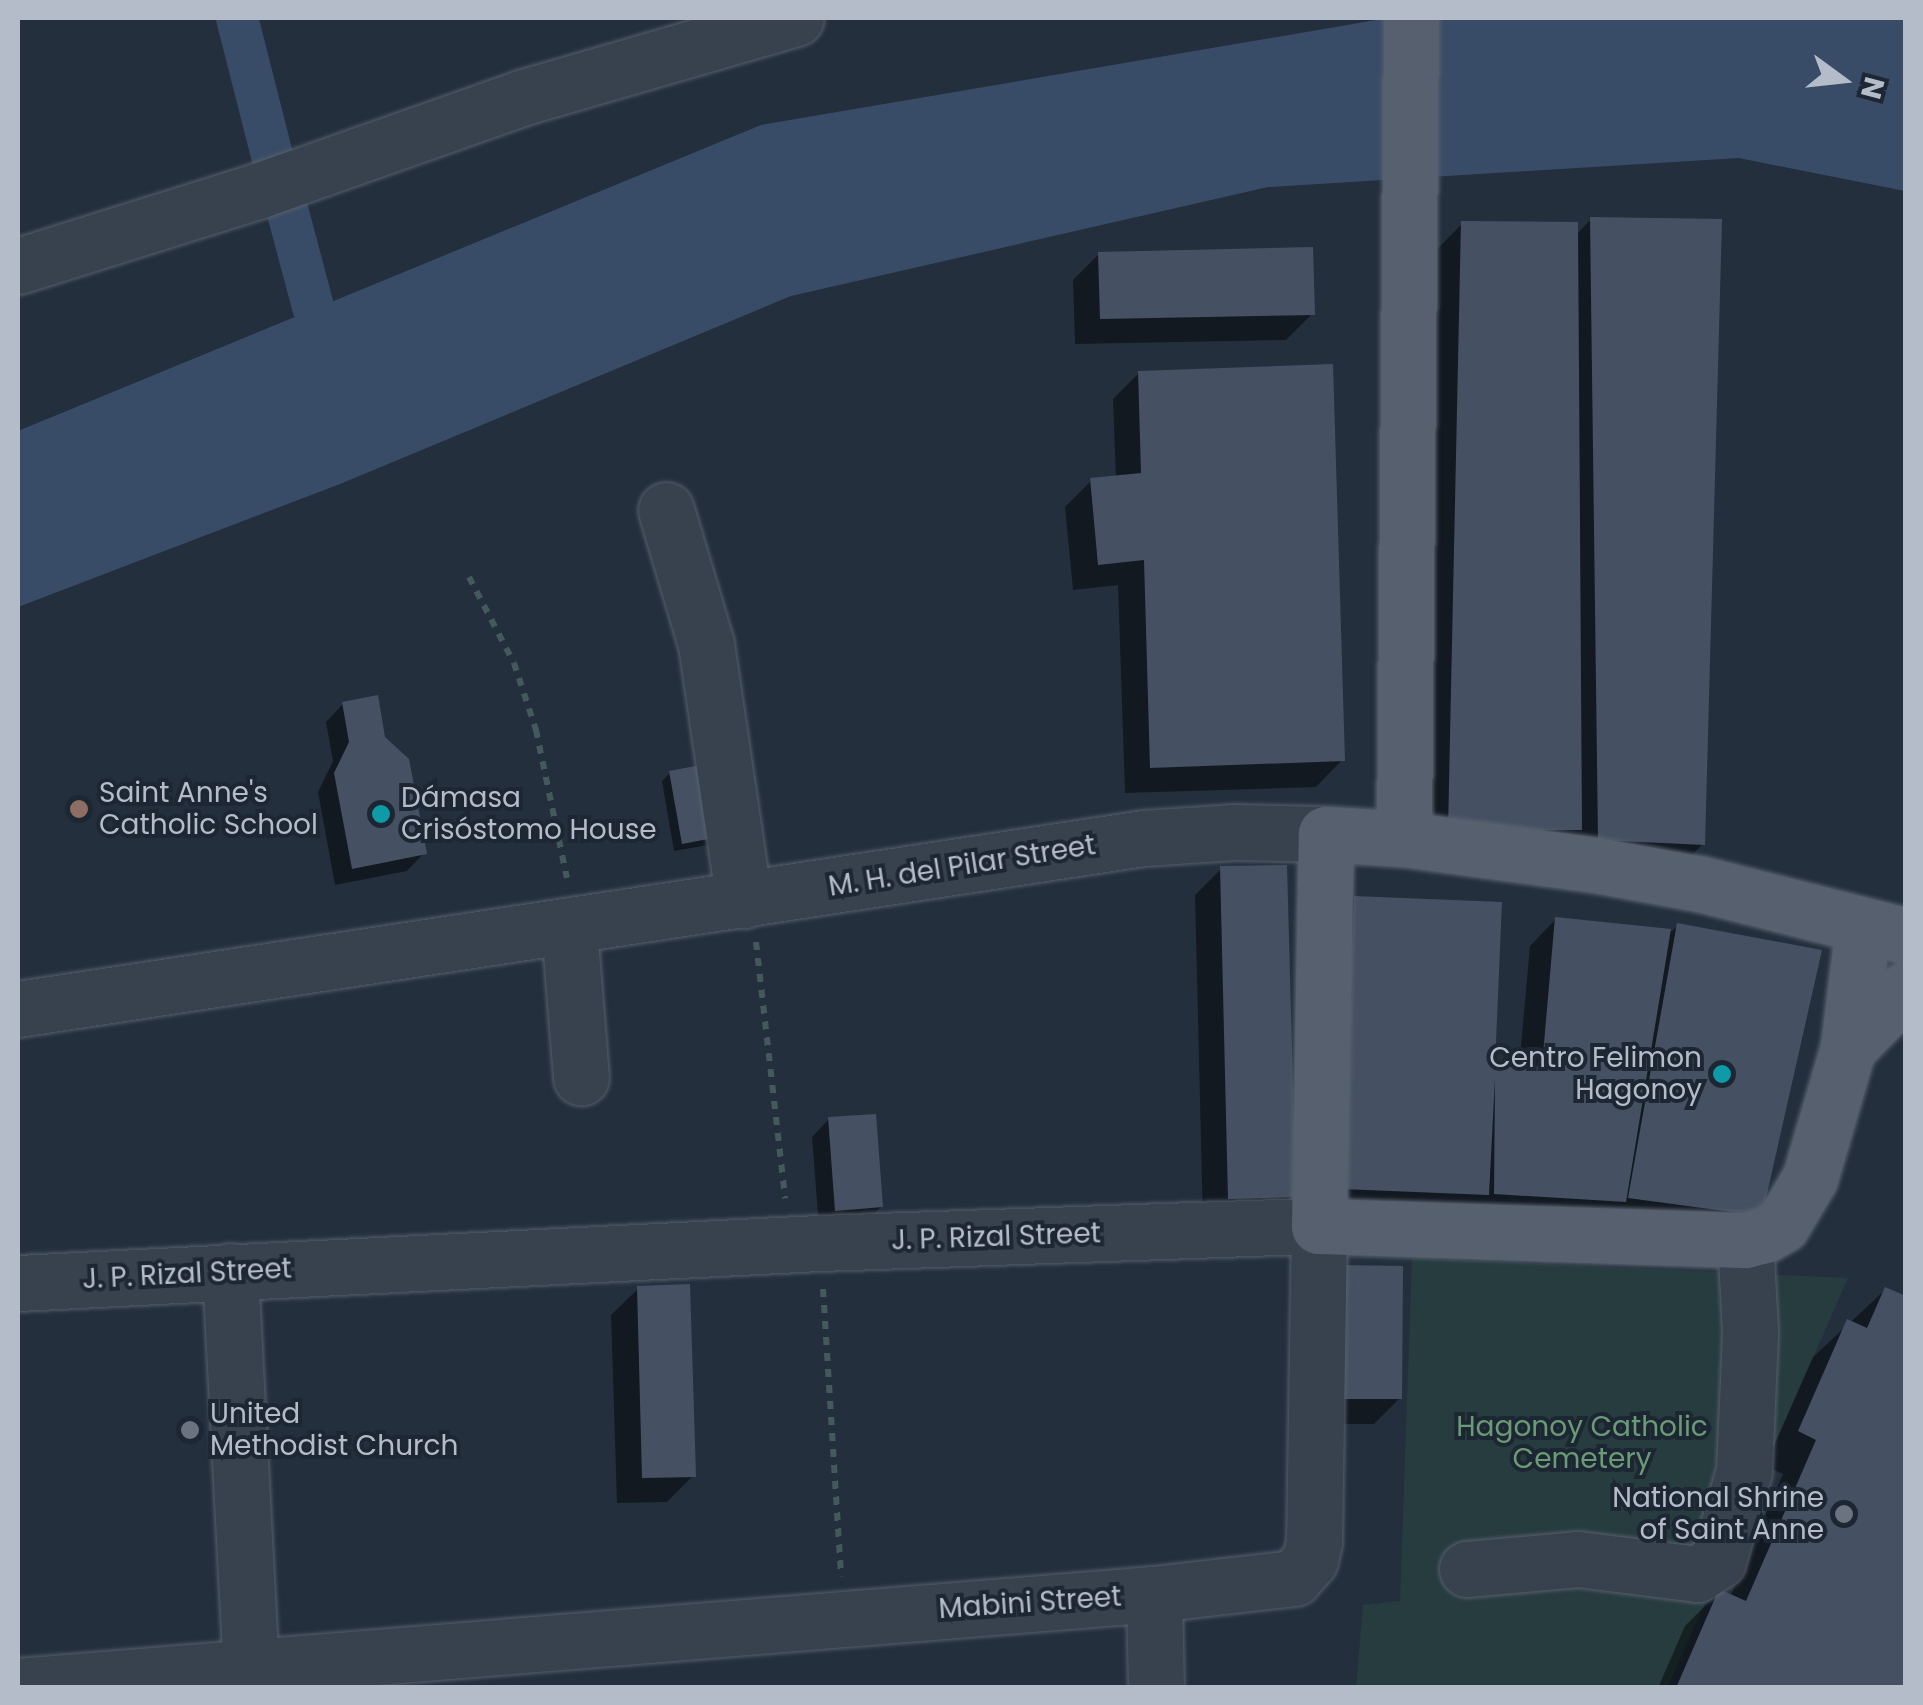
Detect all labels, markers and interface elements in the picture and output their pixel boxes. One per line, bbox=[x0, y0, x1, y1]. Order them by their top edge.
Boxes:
north arrow bbox=[1793, 30, 1893, 130]
text: N bbox=[1851, 73, 1894, 103]
place label: Saint Anne's Catholic School bbox=[99, 776, 318, 842]
place label: Dámasa Crisóstomo House bbox=[401, 781, 657, 847]
marker: Saint Anne's Catholic School bbox=[68, 798, 90, 820]
marker: Dámasa Crisóstomo House bbox=[370, 803, 392, 825]
street label: M. H. del Pilar Street bbox=[826, 828, 1098, 904]
place label: Centro Felimon Hagonoy bbox=[1489, 1041, 1702, 1107]
marker: Centro Felimon Hagonoy bbox=[1711, 1063, 1733, 1085]
street label: J. P. Rizal Street bbox=[891, 1217, 1101, 1257]
street label: J. P. Rizal Street bbox=[81, 1252, 293, 1296]
place label: United Methodist Church bbox=[210, 1397, 458, 1463]
park label: Hagonoy Catholic Cemetery bbox=[1456, 1410, 1708, 1476]
marker: United Methodist Church bbox=[179, 1419, 201, 1441]
place label: National Shrine of Saint Anne bbox=[1612, 1481, 1824, 1547]
marker: National Shrine of Saint Anne bbox=[1833, 1503, 1855, 1525]
street label: Mabini Street bbox=[937, 1580, 1123, 1626]

